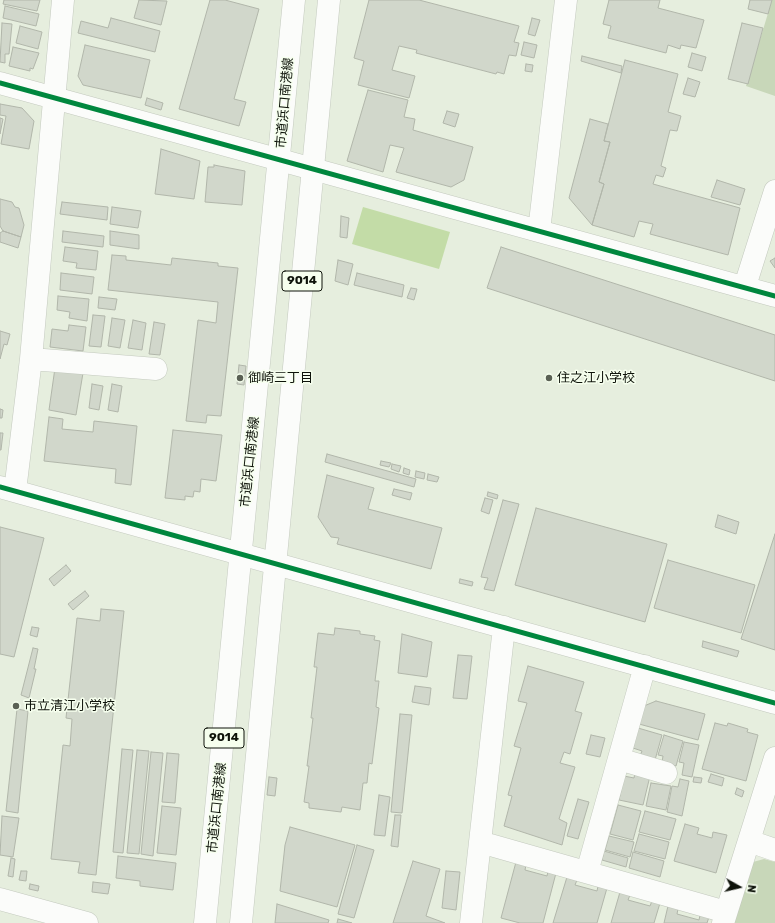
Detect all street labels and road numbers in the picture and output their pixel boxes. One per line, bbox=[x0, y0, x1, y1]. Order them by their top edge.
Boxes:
street label: 市道浜口南港線 bbox=[273, 57, 297, 149]
road number: 9014 bbox=[282, 271, 322, 291]
street label: 市道浜口南港線 bbox=[237, 416, 263, 508]
road number: 9014 bbox=[204, 728, 244, 748]
street label: 市道浜口南港線 bbox=[204, 762, 230, 854]

